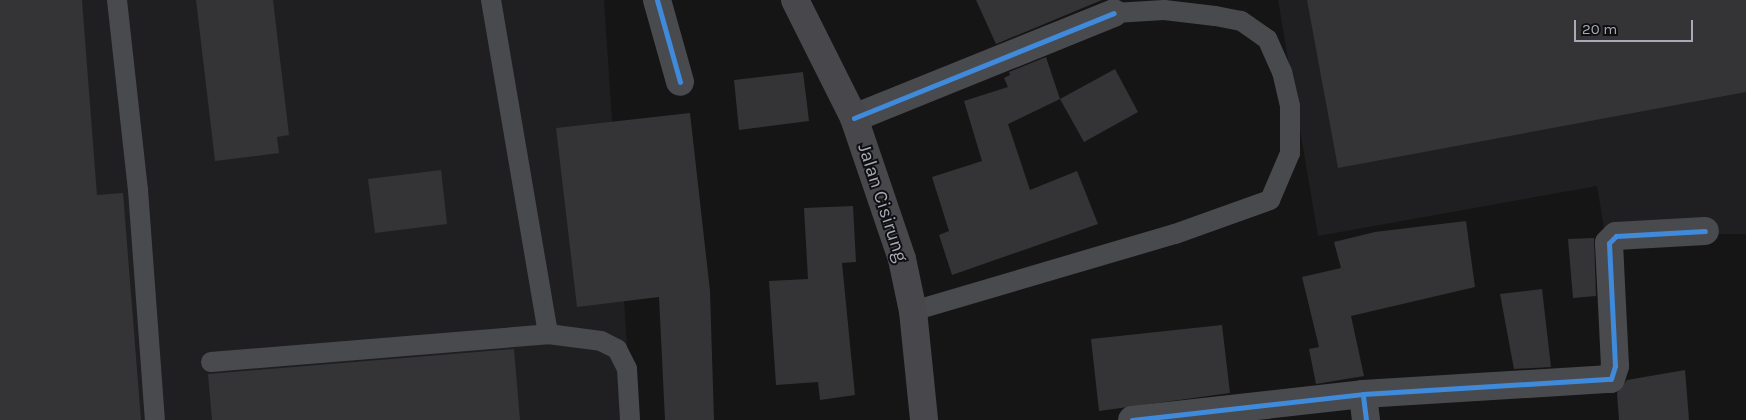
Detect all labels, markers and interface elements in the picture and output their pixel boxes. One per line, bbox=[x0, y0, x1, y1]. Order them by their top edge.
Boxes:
scale bar bbox=[1576, 10, 1695, 42]
text: 20 m bbox=[1582, 20, 1617, 38]
street label: Jalan Cisirung bbox=[852, 141, 912, 265]

